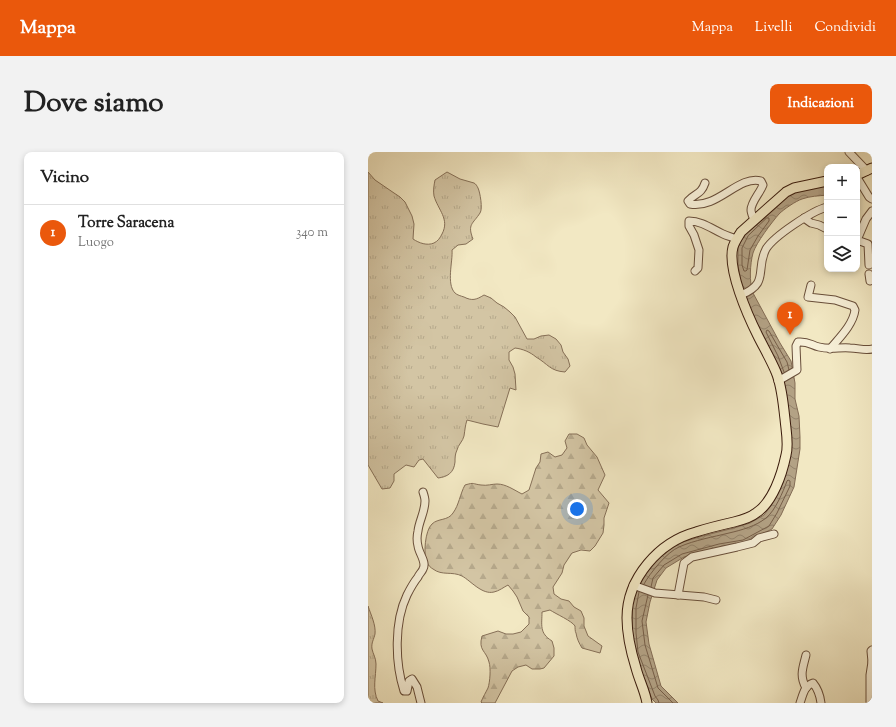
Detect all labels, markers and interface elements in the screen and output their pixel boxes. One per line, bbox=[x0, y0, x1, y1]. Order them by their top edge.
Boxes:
text: Mappa bbox=[20, 15, 76, 42]
text: Mappa bbox=[692, 18, 733, 38]
text: Livelli bbox=[755, 18, 792, 38]
text: Condividi bbox=[814, 18, 876, 38]
text: Dove siamo bbox=[24, 84, 164, 124]
button: Indicazioni bbox=[770, 84, 872, 124]
map controls bbox=[824, 164, 860, 272]
button: + bbox=[824, 164, 860, 200]
text: Vicino bbox=[40, 166, 89, 190]
button: − bbox=[824, 200, 860, 236]
text: Torre Saracena bbox=[78, 213, 174, 234]
text: 1 bbox=[51, 224, 55, 242]
text: 340 m bbox=[296, 224, 328, 242]
text: Luogo bbox=[78, 234, 114, 252]
button: layers bbox=[824, 236, 860, 272]
pin: 1 bbox=[777, 302, 803, 335]
your location bbox=[567, 499, 587, 519]

